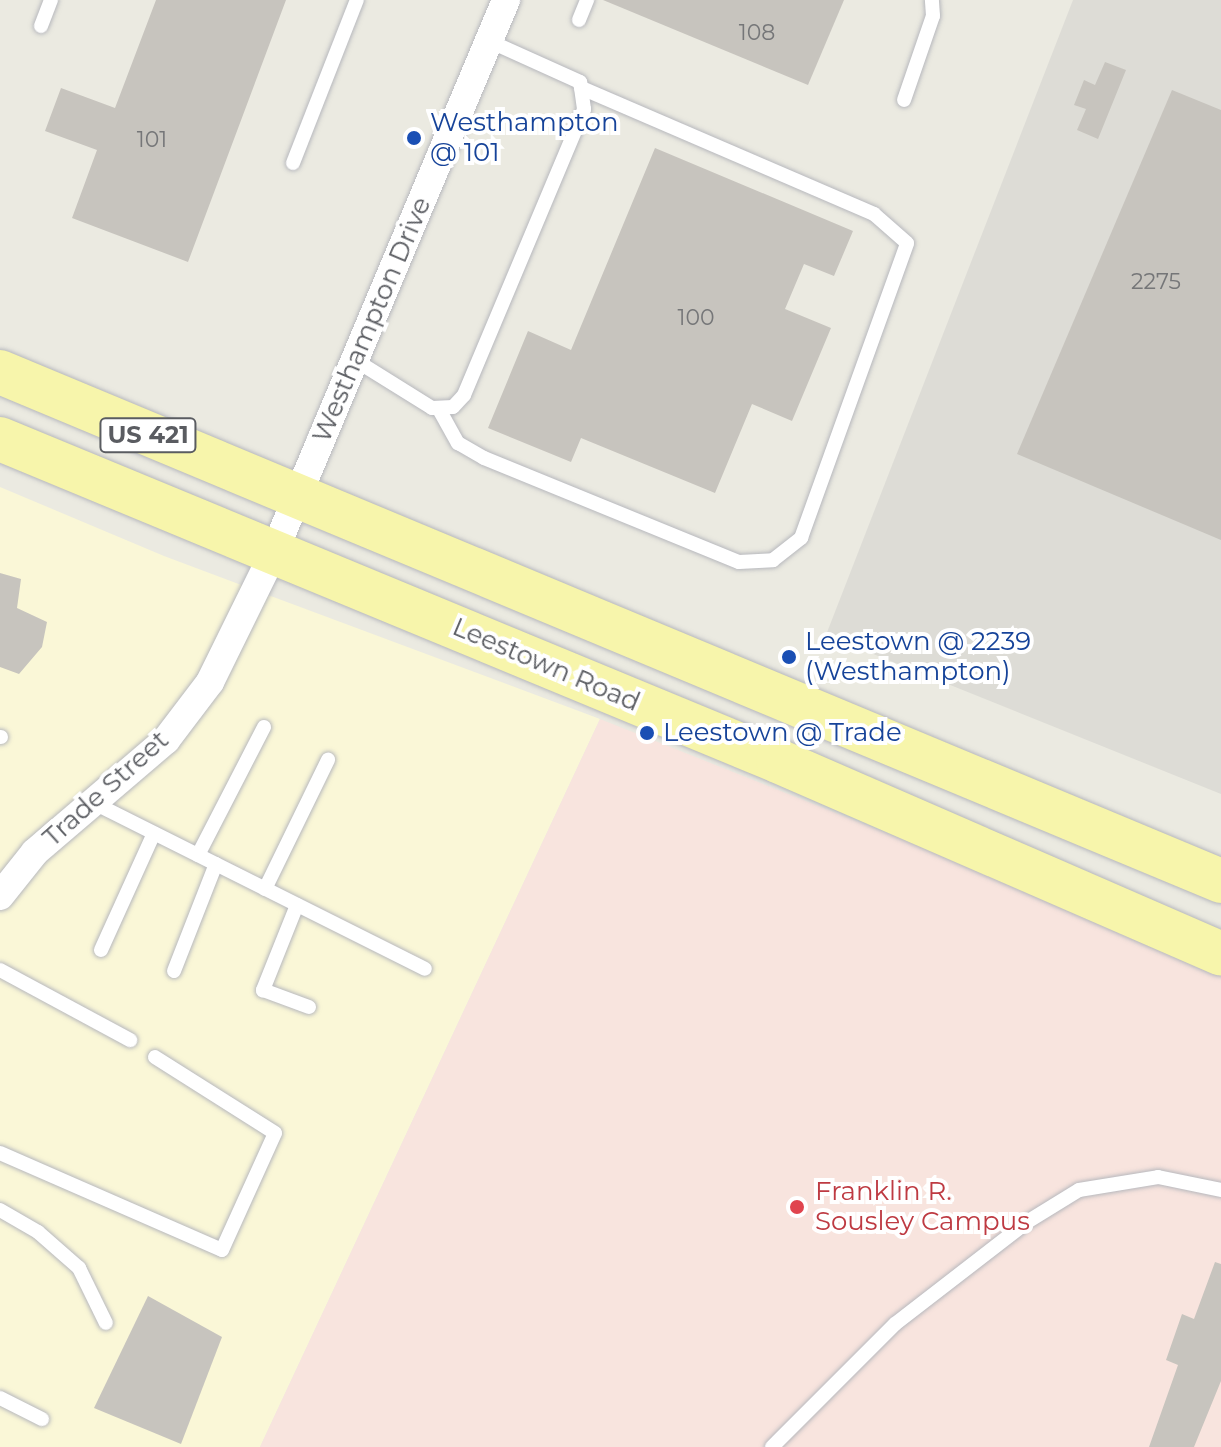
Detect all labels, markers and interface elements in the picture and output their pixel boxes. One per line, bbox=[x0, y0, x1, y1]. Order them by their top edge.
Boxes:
house number: 108 bbox=[739, 20, 775, 46]
place label: Westhampton @ 101 bbox=[430, 107, 618, 168]
house number: 101 bbox=[137, 127, 167, 153]
marker: Westhampton @ 101 bbox=[405, 129, 423, 147]
street label: Westhampton Drive bbox=[306, 193, 438, 447]
house number: 2275 bbox=[1131, 269, 1181, 295]
house number: 100 bbox=[677, 305, 715, 331]
road number: US 421 bbox=[98, 415, 198, 455]
street label: Leestown Road bbox=[448, 611, 644, 719]
place label: Leestown @ 2239 (Westhampton) bbox=[805, 626, 1031, 688]
marker: Leestown @ 2239 (Westhampton) bbox=[780, 648, 798, 666]
place label: Leestown @ Trade bbox=[663, 717, 902, 749]
marker: Leestown @ Trade bbox=[638, 724, 656, 742]
street label: Trade Street bbox=[37, 725, 175, 853]
place label: Franklin R. Sousley Campus bbox=[815, 1176, 1030, 1238]
marker: Franklin R. Sousley Campus bbox=[786, 1196, 808, 1218]

